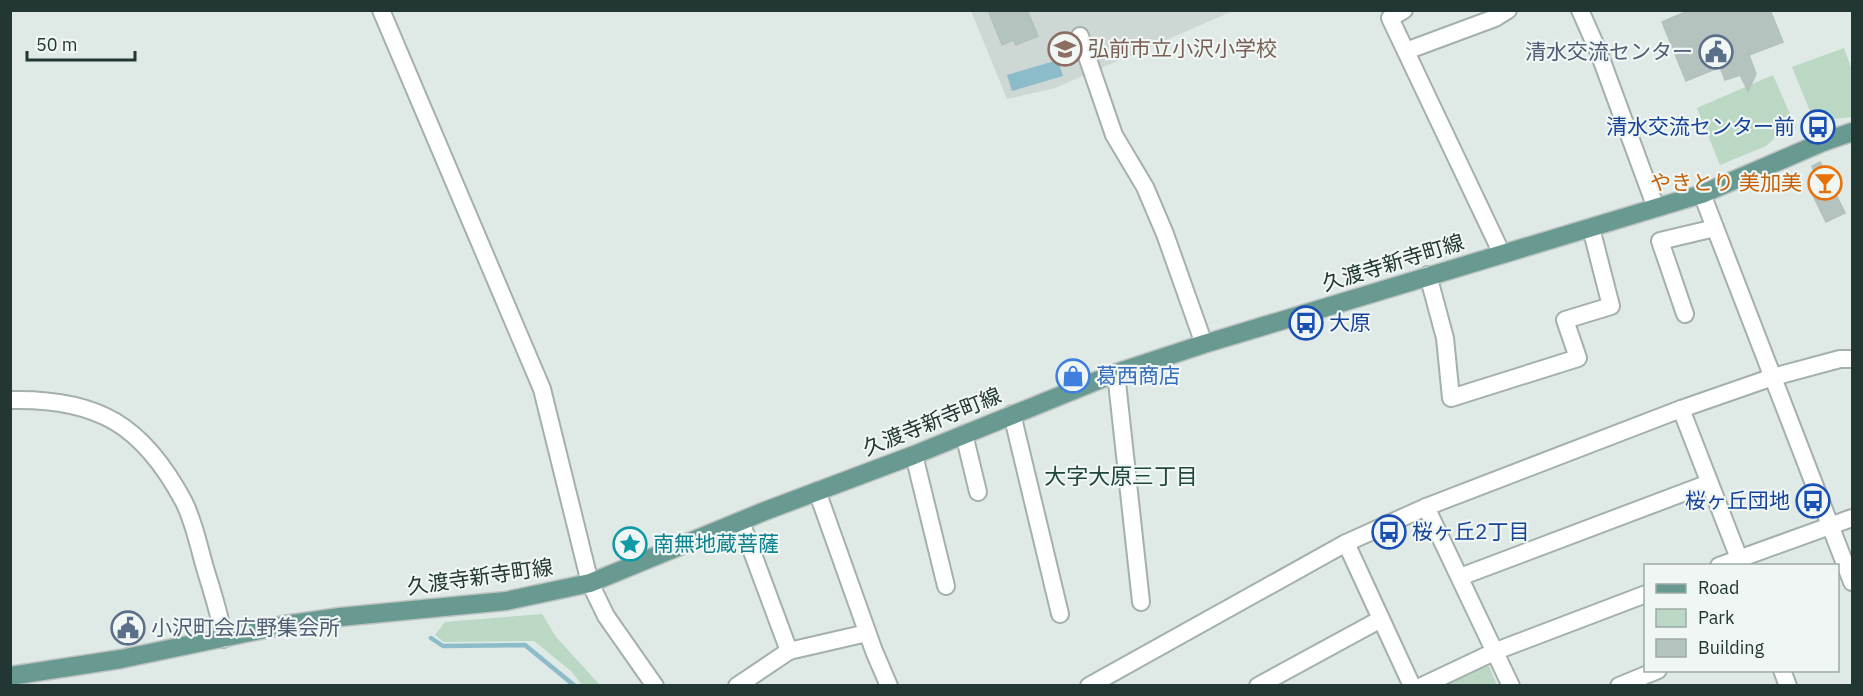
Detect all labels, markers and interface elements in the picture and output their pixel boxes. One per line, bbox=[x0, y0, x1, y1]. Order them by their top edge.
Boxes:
scale bar bbox=[27, 24, 135, 62]
school or university icon: 弘前市立小沢小学校 bbox=[1047, 31, 1083, 67]
text: 50 m bbox=[36, 33, 78, 56]
place label: 弘前市立小沢小学校 bbox=[1088, 34, 1277, 62]
public building icon: 清水交流センター bbox=[1698, 34, 1734, 70]
place label: 清水交流センター bbox=[1525, 37, 1693, 65]
bus stop icon: 清水交流センター前 bbox=[1800, 109, 1836, 145]
place label: 清水交流センター前 bbox=[1606, 112, 1795, 140]
bar icon: やきとり 美加美 bbox=[1807, 165, 1843, 201]
place label: やきとり 美加美 bbox=[1650, 168, 1802, 196]
street label: 久渡寺新寺町線 bbox=[1318, 227, 1467, 297]
bus stop icon: 大原 bbox=[1288, 305, 1324, 341]
place label: 大原 bbox=[1329, 308, 1371, 336]
shop icon: 葛西商店 bbox=[1055, 358, 1091, 394]
place label: 葛西商店 bbox=[1096, 361, 1180, 389]
street label: 久渡寺新寺町線 bbox=[858, 381, 1005, 462]
district label: 大字大原三丁目 bbox=[1044, 461, 1198, 490]
bus stop icon: 桜ヶ丘団地 bbox=[1795, 483, 1831, 519]
place label: 桜ヶ丘団地 bbox=[1685, 486, 1790, 514]
bus stop icon: 桜ヶ丘2丁目 bbox=[1371, 514, 1407, 550]
place label: 桜ヶ丘2丁目 bbox=[1412, 517, 1530, 545]
place icon: 南無地蔵菩薩 bbox=[612, 526, 648, 562]
place label: 南無地蔵菩薩 bbox=[653, 529, 779, 557]
street label: 久渡寺新寺町線 bbox=[405, 552, 555, 600]
legend bbox=[1644, 564, 1839, 672]
text: Road bbox=[1698, 576, 1739, 599]
text: Park bbox=[1698, 606, 1735, 629]
public building icon: 小沢町会広野集会所 bbox=[110, 610, 146, 646]
place label: 小沢町会広野集会所 bbox=[151, 613, 340, 641]
text: Building bbox=[1698, 636, 1765, 659]

